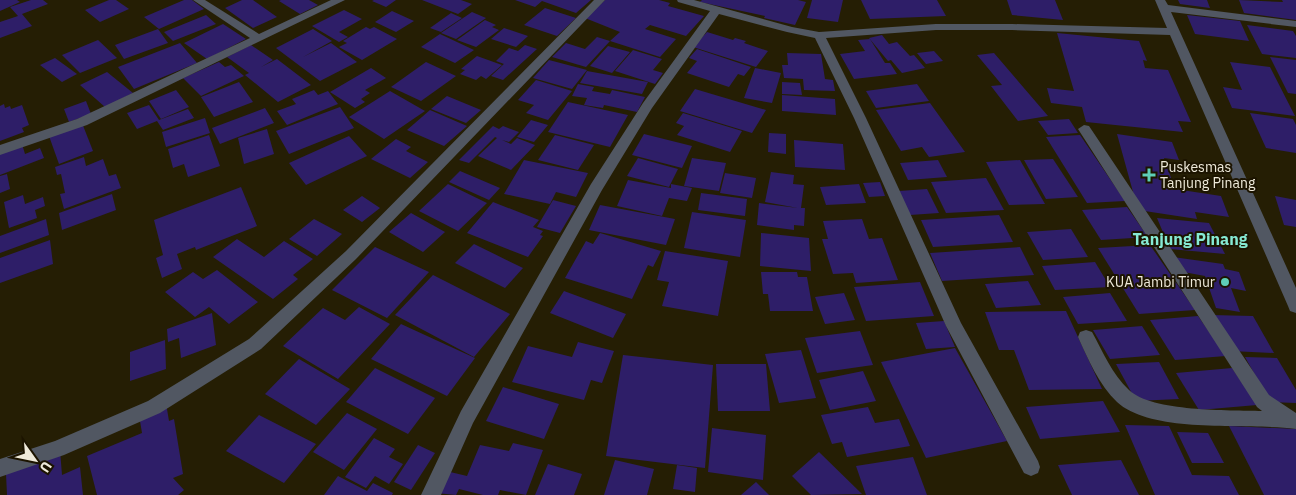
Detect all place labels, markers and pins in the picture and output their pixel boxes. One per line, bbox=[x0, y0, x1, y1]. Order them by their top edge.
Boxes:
place label: Puskesmas Tanjung Pinang bbox=[1160, 158, 1256, 192]
marker: Puskesmas Tanjung Pinang bbox=[1142, 168, 1156, 182]
place label: KUA Jambi Timur bbox=[1106, 273, 1215, 291]
marker: KUA Jambi Timur bbox=[1219, 276, 1231, 288]

